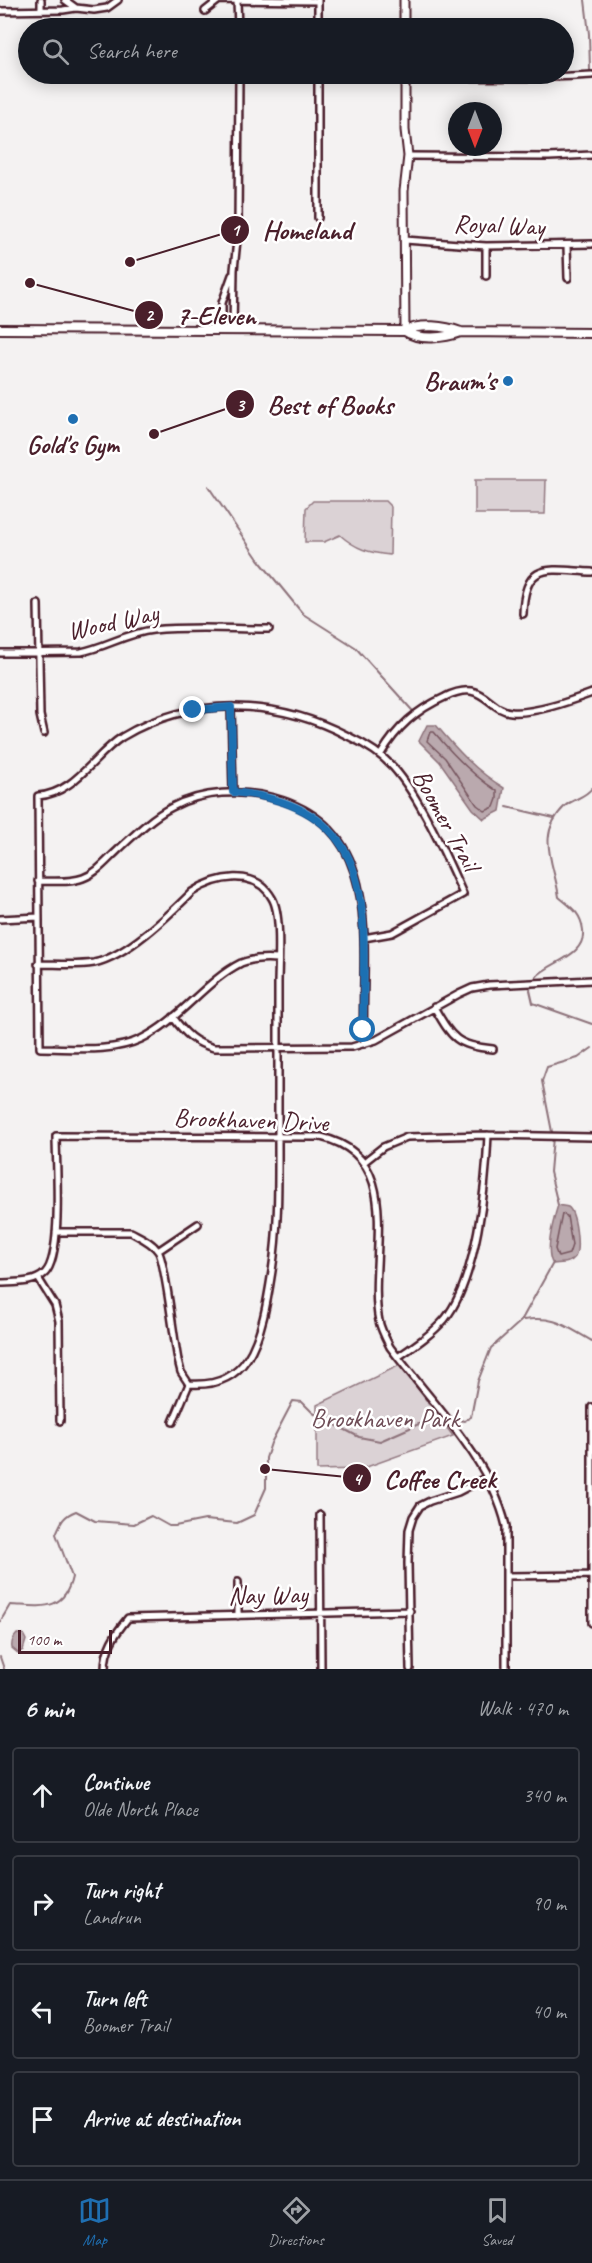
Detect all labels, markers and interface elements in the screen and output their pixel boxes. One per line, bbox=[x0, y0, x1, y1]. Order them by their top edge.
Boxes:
search box bbox=[18, 18, 574, 84]
icon: search bbox=[39, 35, 72, 68]
text: Search here bbox=[87, 37, 177, 65]
north arrow bbox=[448, 102, 502, 156]
callout: Homeland bbox=[220, 207, 363, 252]
street label: Royal Way bbox=[453, 207, 547, 243]
text: Homeland bbox=[262, 213, 356, 247]
text: 1 bbox=[231, 219, 241, 241]
callout: 7-Eleven bbox=[134, 292, 268, 337]
text: 7-Eleven bbox=[176, 298, 257, 332]
text: 2 bbox=[145, 304, 155, 326]
place label: Braum's bbox=[424, 365, 499, 398]
marker: Braum's bbox=[501, 374, 515, 388]
callout: Best of Books bbox=[225, 382, 404, 427]
text: Best of Books bbox=[267, 388, 395, 422]
text: 3 bbox=[236, 394, 246, 416]
marker: Gold's Gym bbox=[66, 412, 80, 426]
place label: Gold's Gym bbox=[27, 428, 120, 461]
street label: Wood Way bbox=[65, 596, 163, 648]
route end bbox=[179, 696, 205, 722]
street label: Boomer Trail bbox=[405, 763, 490, 881]
route start bbox=[349, 1016, 375, 1042]
street label: Brookhaven Drive bbox=[173, 1101, 330, 1139]
park label: Brookhaven Park bbox=[311, 1402, 462, 1435]
callout: Coffee Creek bbox=[342, 1456, 507, 1501]
text: Coffee Creek bbox=[384, 1462, 499, 1496]
text: 4 bbox=[353, 1468, 363, 1490]
street label: Nay Way bbox=[228, 1578, 310, 1612]
scale bar bbox=[18, 1627, 112, 1654]
text: 100 m bbox=[27, 1630, 61, 1650]
text: 6 min bbox=[24, 1692, 74, 1725]
text: Walk · 470 m bbox=[478, 1696, 568, 1721]
text: Continue bbox=[83, 1769, 149, 1797]
icon: ahead bbox=[26, 1779, 59, 1812]
text: 340 m bbox=[523, 1783, 566, 1808]
text: Olde North Place bbox=[83, 1797, 198, 1822]
text: Turn right bbox=[83, 1877, 160, 1905]
icon: right bbox=[26, 1887, 59, 1920]
text: 90 m bbox=[532, 1891, 566, 1916]
text: Landrun bbox=[83, 1905, 141, 1930]
text: Turn left bbox=[83, 1985, 147, 2013]
icon: left bbox=[26, 1995, 59, 2028]
text: 40 m bbox=[532, 1999, 566, 2024]
text: Boomer Trail bbox=[83, 2013, 168, 2038]
icon: arrive bbox=[26, 2103, 59, 2136]
text: Arrive at destination bbox=[83, 2105, 240, 2133]
tab: Map bbox=[78, 2194, 111, 2250]
tab: Directions bbox=[268, 2194, 324, 2250]
tab: Saved bbox=[481, 2194, 514, 2250]

